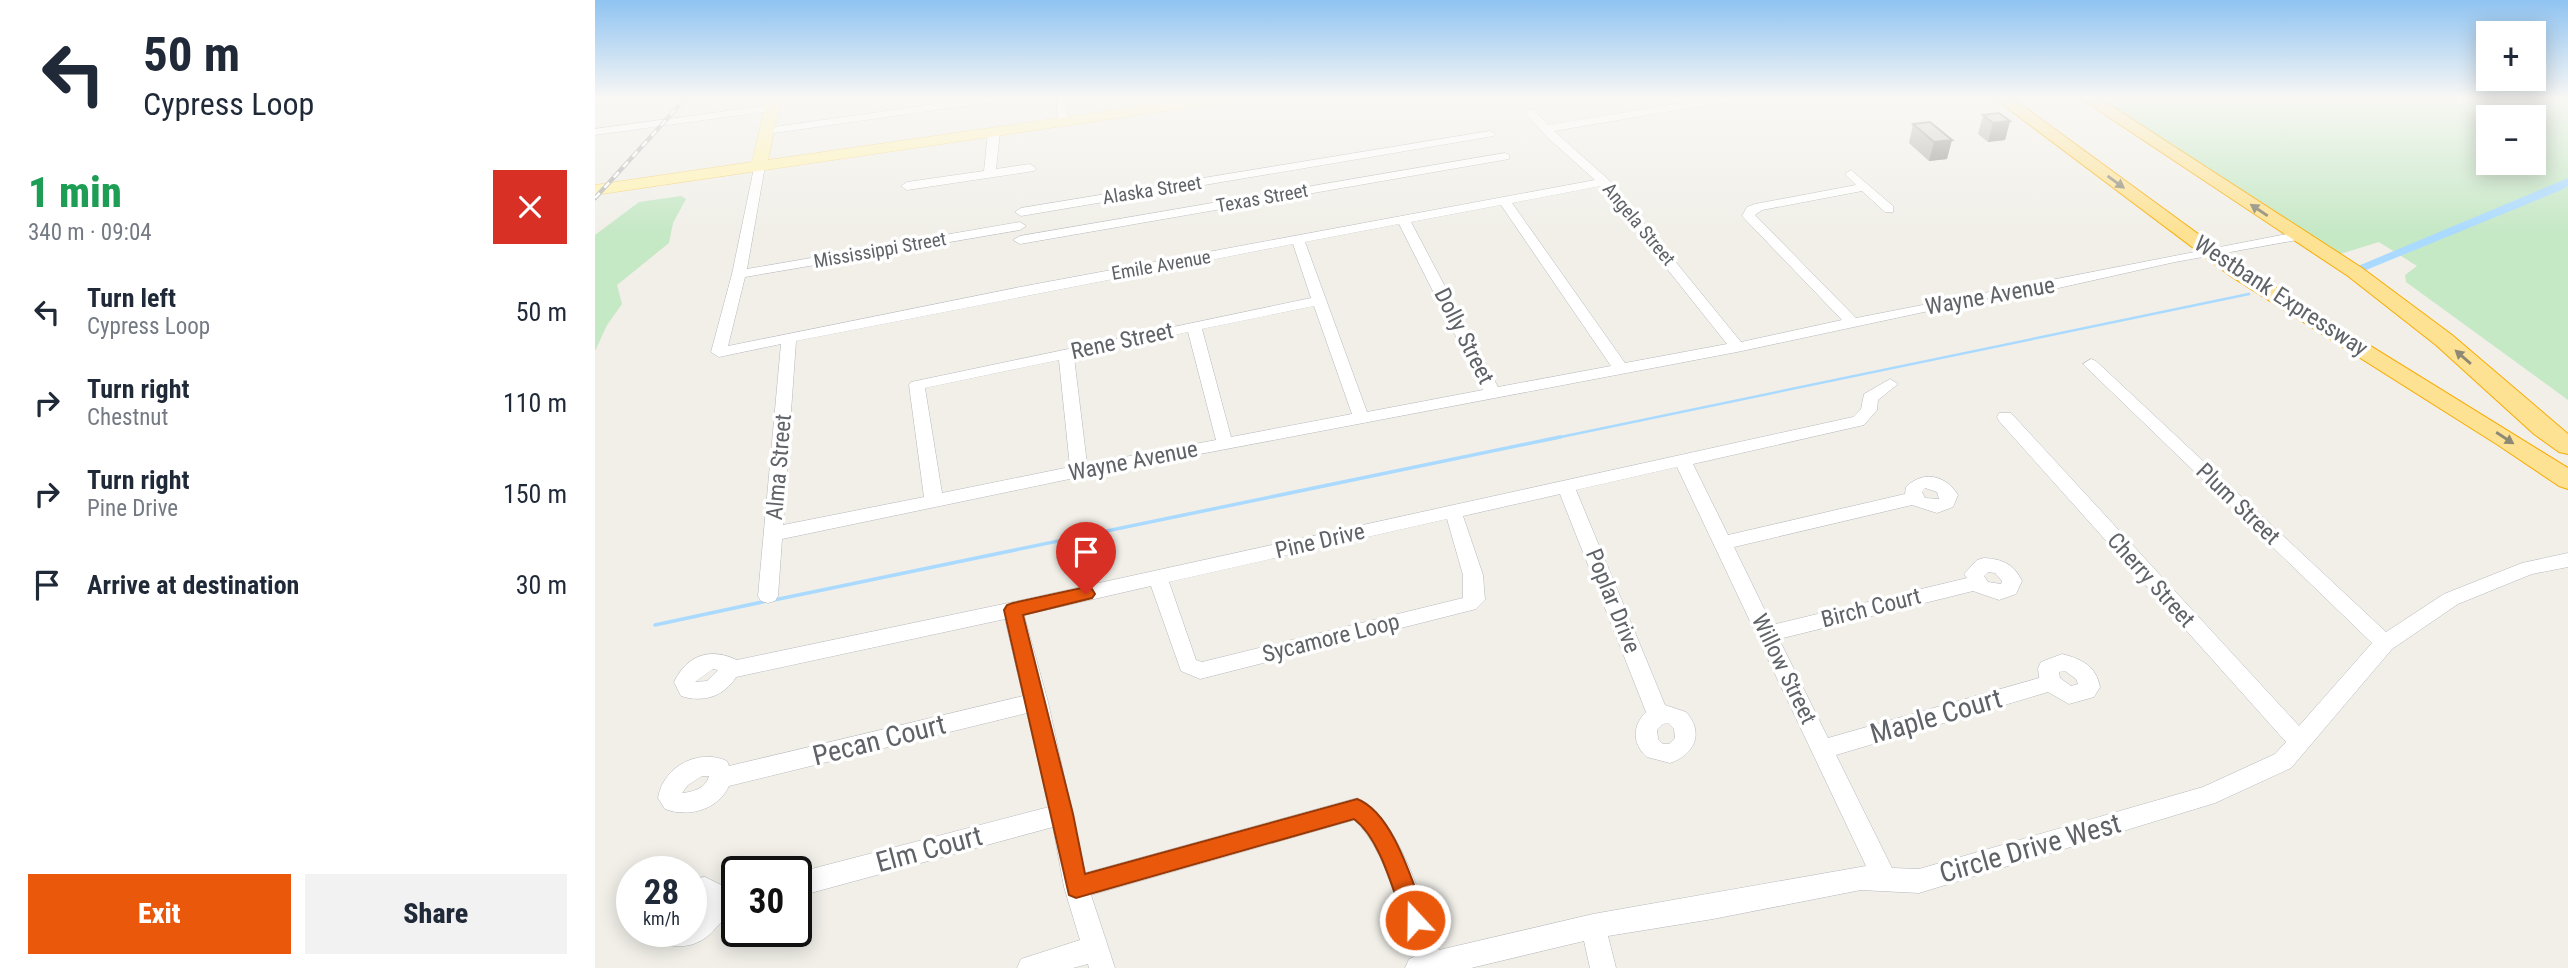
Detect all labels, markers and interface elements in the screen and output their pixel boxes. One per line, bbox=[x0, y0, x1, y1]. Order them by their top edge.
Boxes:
map controls bbox=[2476, 21, 2546, 175]
button: + bbox=[2476, 21, 2546, 91]
text: 50 m bbox=[143, 26, 240, 83]
icon: left bbox=[28, 28, 119, 119]
text: Cypress Loop bbox=[143, 85, 314, 123]
button: − bbox=[2476, 105, 2546, 175]
text: 1 min bbox=[28, 168, 122, 217]
button: close bbox=[493, 170, 567, 244]
street label: Alaska Street bbox=[1101, 171, 1203, 209]
one-way arrow bbox=[2107, 175, 2126, 189]
street label: Angela Street bbox=[1598, 178, 1680, 270]
street label: Texas Street bbox=[1214, 179, 1310, 217]
one-way arrow bbox=[2249, 204, 2268, 217]
text: 340 m · 09:04 bbox=[28, 219, 152, 246]
street label: Mississippi Street bbox=[812, 227, 948, 273]
street label: Westbank Expressway bbox=[2189, 230, 2373, 362]
street label: Emile Avenue bbox=[1110, 245, 1213, 285]
street label: Wayne Avenue bbox=[1923, 271, 2057, 321]
text: Turn left bbox=[87, 283, 176, 313]
street label: Dolly Street bbox=[1428, 284, 1500, 388]
icon: left bbox=[28, 293, 66, 331]
text: 50 m bbox=[516, 297, 567, 327]
text: Cypress Loop bbox=[87, 313, 210, 340]
street label: Rene Street bbox=[1068, 317, 1176, 365]
one-way arrow bbox=[2454, 349, 2472, 365]
text: Turn right bbox=[87, 374, 189, 404]
icon: right bbox=[28, 384, 66, 422]
text: 110 m bbox=[503, 388, 567, 418]
text: Chestnut bbox=[87, 404, 168, 431]
street label: Alma Street bbox=[761, 413, 797, 521]
one-way arrow bbox=[2495, 431, 2514, 444]
street label: Wayne Avenue bbox=[1066, 435, 1200, 487]
street label: Plum Street bbox=[2191, 458, 2285, 550]
text: Turn right bbox=[87, 465, 189, 495]
icon: right bbox=[28, 475, 66, 513]
text: 150 m bbox=[503, 479, 567, 509]
text: Pine Drive bbox=[87, 495, 178, 522]
street label: Pine Drive bbox=[1273, 518, 1367, 564]
pin bbox=[1056, 522, 1116, 594]
street label: Cherry Street bbox=[2102, 527, 2200, 633]
icon: arrive bbox=[1067, 533, 1105, 571]
street label: Poplar Drive bbox=[1580, 545, 1646, 657]
icon: arrive bbox=[28, 566, 66, 604]
text: Arrive at destination bbox=[87, 570, 299, 600]
text: 30 m bbox=[516, 570, 567, 600]
street label: Birch Court bbox=[1818, 583, 1924, 633]
street label: Sycamore Loop bbox=[1260, 608, 1402, 668]
street label: Willow Street bbox=[1746, 610, 1822, 728]
street label: Maple Court bbox=[1866, 681, 2006, 751]
street label: Pecan Court bbox=[809, 708, 949, 772]
street label: Circle Drive West bbox=[1936, 806, 2124, 890]
street label: Elm Court bbox=[872, 819, 986, 879]
speed limit sign: 30 bbox=[721, 856, 812, 947]
text: 28 bbox=[644, 872, 679, 913]
button: Exit bbox=[28, 874, 291, 954]
button: Share bbox=[305, 874, 567, 954]
position arrow bbox=[1378, 883, 1452, 957]
text: km/h bbox=[643, 908, 680, 929]

